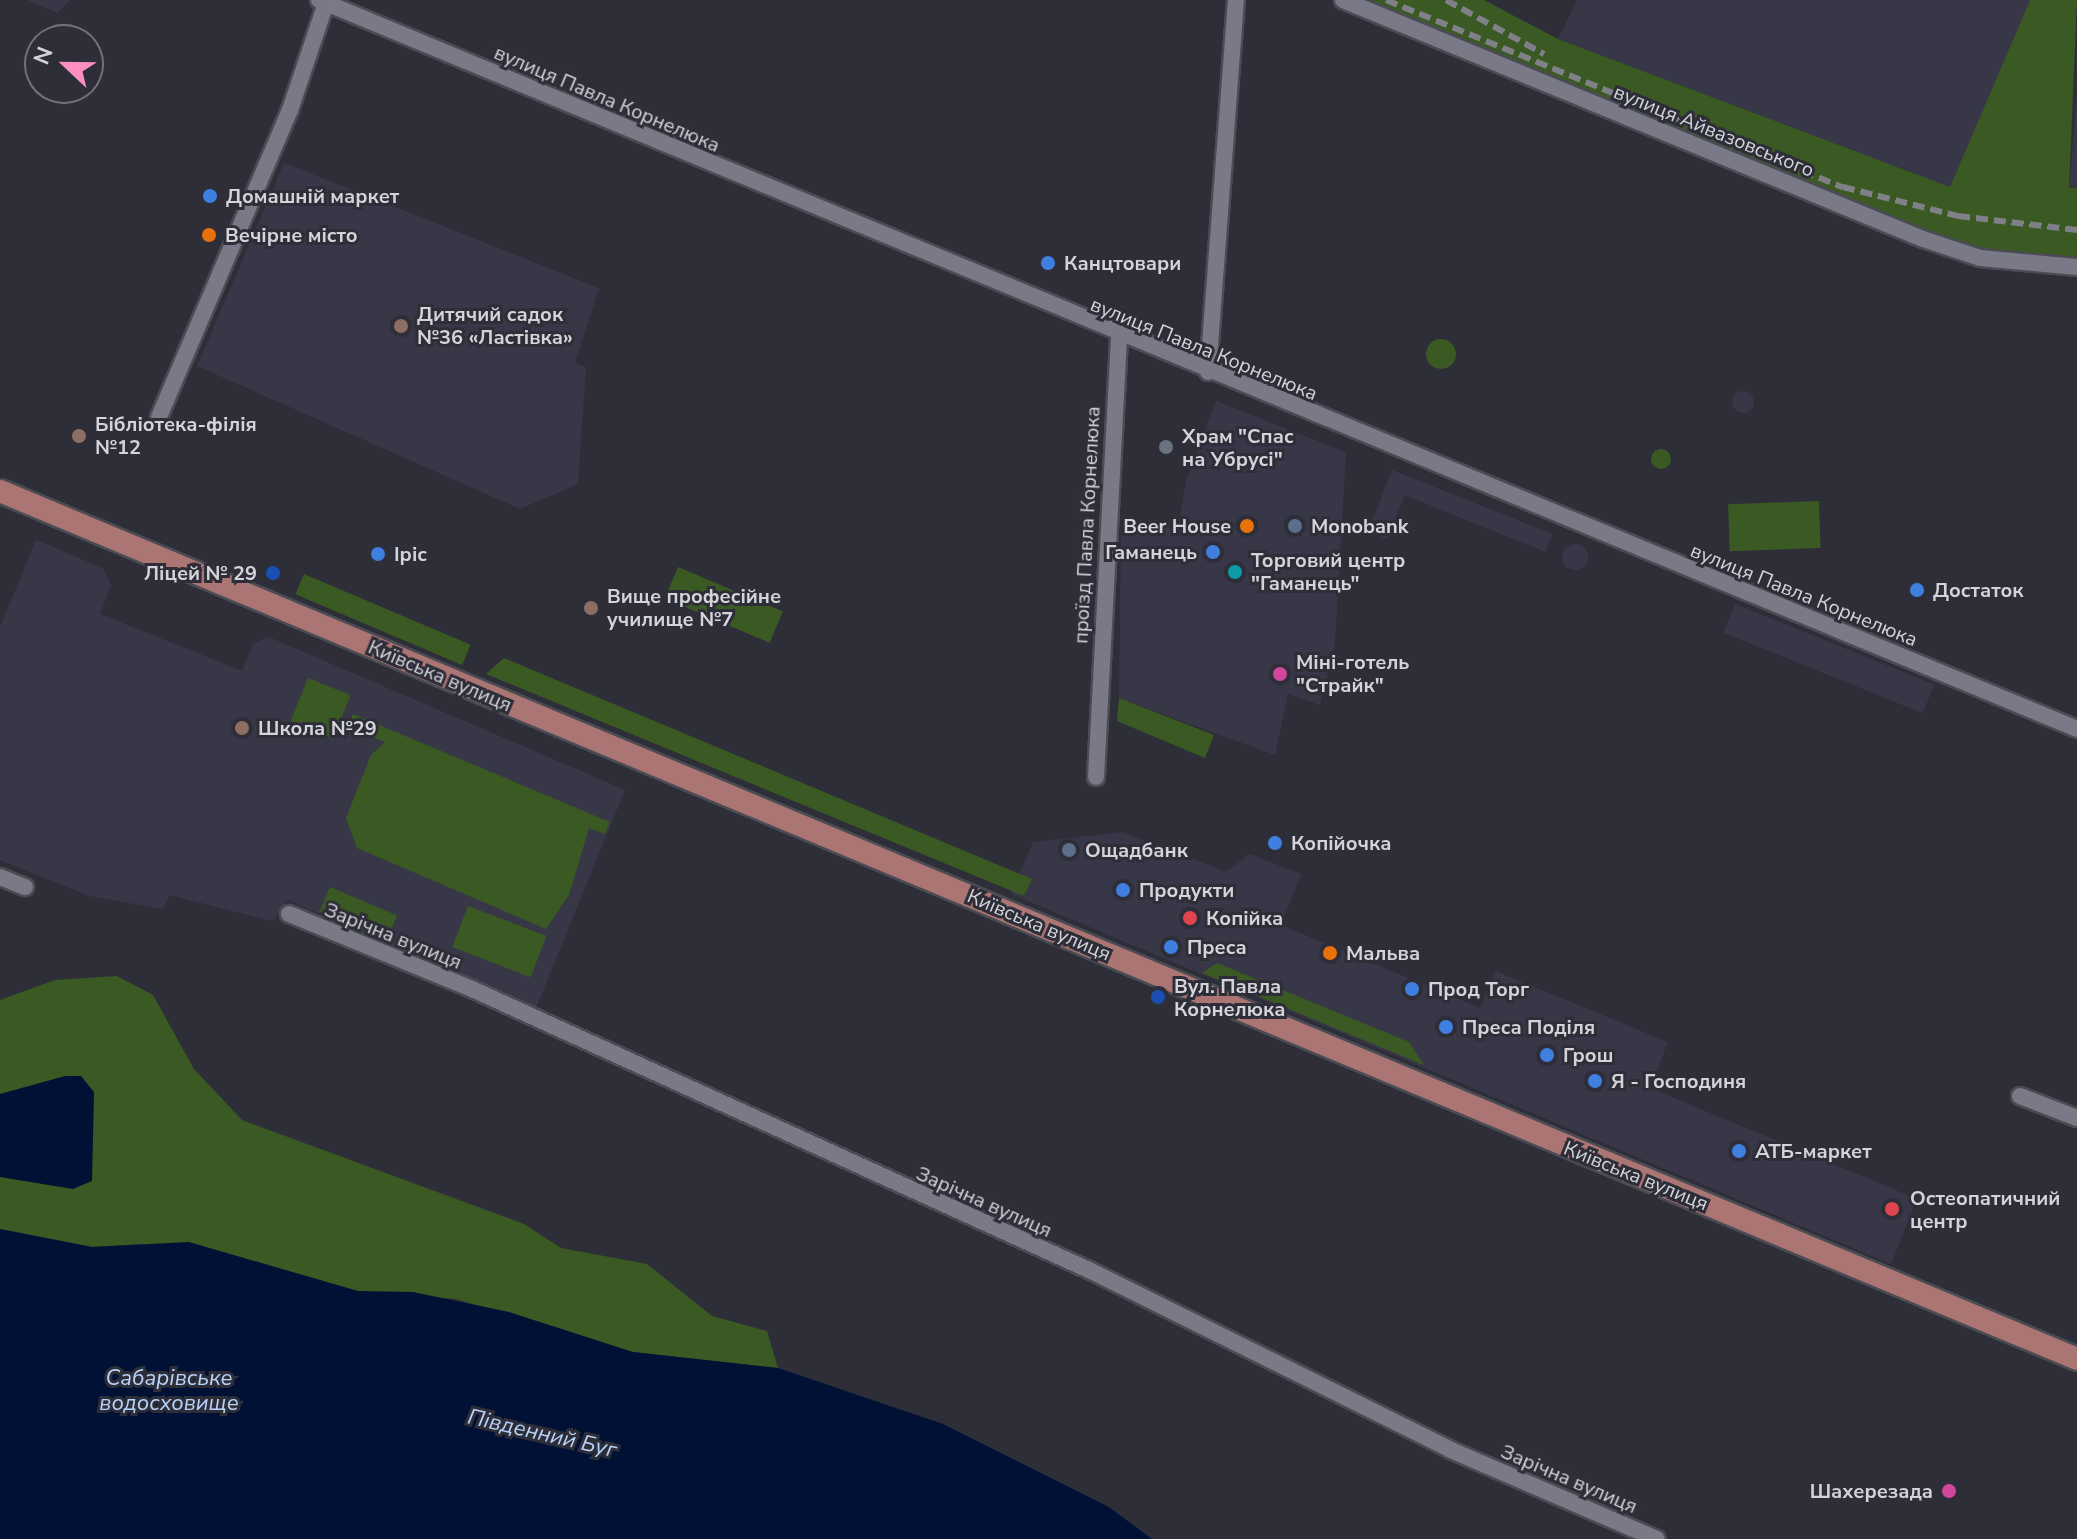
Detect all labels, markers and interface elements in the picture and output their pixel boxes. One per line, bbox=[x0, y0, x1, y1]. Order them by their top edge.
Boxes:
north arrow bbox=[24, 24, 104, 104]
street label: вулиця Павла Корнелюка bbox=[491, 41, 723, 157]
text: N bbox=[27, 43, 61, 69]
street label: вулиця Айвазовського bbox=[1610, 80, 1818, 182]
place label: Домашній маркет bbox=[226, 184, 399, 208]
marker: Домашній маркет bbox=[201, 187, 219, 205]
place label: Вечірне місто bbox=[225, 223, 358, 247]
marker: Вечірне місто bbox=[200, 226, 218, 244]
place label: Канцтовари bbox=[1064, 251, 1181, 275]
marker: Канцтовари bbox=[1039, 254, 1057, 272]
street label: вулиця Павла Корнелюка bbox=[1087, 292, 1321, 406]
place label: Дитячий садок №36 «Ластівка» bbox=[417, 302, 573, 349]
marker: Дитячий садок №36 «Ластівка» bbox=[392, 317, 410, 335]
street label: проїзд Павла Корнелюка bbox=[1069, 406, 1105, 644]
place label: Бібліотека-філія №12 bbox=[95, 412, 257, 459]
place label: Храм "Спас на Убрусі" bbox=[1182, 424, 1294, 471]
marker: Бібліотека-філія №12 bbox=[70, 427, 88, 445]
marker: Храм "Спас на Убрусі" bbox=[1157, 438, 1175, 456]
place label: Beer House bbox=[1123, 514, 1231, 538]
place label: Monobank bbox=[1311, 514, 1408, 538]
marker: Beer House bbox=[1238, 517, 1256, 535]
marker: Monobank bbox=[1286, 517, 1304, 535]
street label: вулиця Павла Корнелюка bbox=[1687, 538, 1921, 652]
place label: Гаманець bbox=[1105, 540, 1197, 564]
place label: Іріс bbox=[394, 542, 427, 566]
marker: Гаманець bbox=[1204, 543, 1222, 561]
marker: Іріс bbox=[369, 545, 387, 563]
place label: Торговий центр "Гаманець" bbox=[1251, 548, 1405, 595]
place label: Ліцей № 29 bbox=[144, 561, 257, 585]
marker: Торговий центр "Гаманець" bbox=[1226, 563, 1244, 581]
marker: Ліцей № 29 bbox=[264, 564, 282, 582]
place label: Достаток bbox=[1933, 578, 2024, 602]
marker: Достаток bbox=[1908, 581, 1926, 599]
place label: Вище професійне училище №7 bbox=[607, 584, 781, 631]
marker: Вище професійне училище №7 bbox=[582, 599, 600, 617]
street label: Київська вулиця bbox=[365, 635, 515, 717]
place label: Міні-готель "Страйк" bbox=[1296, 650, 1409, 697]
marker: Міні-готель "Страйк" bbox=[1271, 665, 1289, 683]
place label: Школа №29 bbox=[258, 716, 377, 740]
marker: Школа №29 bbox=[233, 719, 251, 737]
place label: Копійочка bbox=[1291, 831, 1391, 855]
marker: Копійочка bbox=[1266, 834, 1284, 852]
place label: Ощадбанк bbox=[1085, 838, 1188, 862]
marker: Ощадбанк bbox=[1060, 841, 1078, 859]
place label: Продукти bbox=[1139, 878, 1234, 902]
marker: Продукти bbox=[1114, 881, 1132, 899]
street label: Київська вулиця bbox=[964, 884, 1114, 966]
street label: Зарічна вулиця bbox=[321, 898, 465, 974]
place label: Копійка bbox=[1206, 906, 1283, 930]
marker: Копійка bbox=[1181, 909, 1199, 927]
place label: Преса bbox=[1187, 935, 1247, 959]
marker: Преса bbox=[1162, 938, 1180, 956]
place label: Мальва bbox=[1346, 941, 1420, 965]
marker: Мальва bbox=[1321, 944, 1339, 962]
place label: Вул. Павла Корнелюка bbox=[1174, 974, 1285, 1021]
place label: Прод Торг bbox=[1428, 977, 1529, 1001]
marker: Прод Торг bbox=[1403, 980, 1421, 998]
marker: Вул. Павла Корнелюка bbox=[1149, 988, 1167, 1006]
place label: Преса Поділя bbox=[1462, 1015, 1595, 1039]
marker: Преса Поділя bbox=[1437, 1018, 1455, 1036]
place label: Грош bbox=[1563, 1043, 1613, 1067]
marker: Грош bbox=[1538, 1046, 1556, 1064]
place label: Я - Господиня bbox=[1611, 1069, 1746, 1093]
marker: Я - Господиня bbox=[1586, 1072, 1604, 1090]
street label: Київська вулиця bbox=[1560, 1136, 1712, 1216]
place label: АТБ-маркет bbox=[1755, 1139, 1872, 1163]
marker: АТБ-маркет bbox=[1730, 1142, 1748, 1160]
street label: Зарічна вулиця bbox=[913, 1161, 1055, 1243]
place label: Остеопатичний центр bbox=[1910, 1186, 2060, 1233]
marker: Остеопатичний центр bbox=[1881, 1198, 1903, 1220]
water label: Сабарівське водосховище bbox=[99, 1365, 239, 1416]
water label: Південний Буг bbox=[465, 1404, 619, 1464]
street label: Зарічна вулиця bbox=[1497, 1439, 1641, 1519]
place label: Шахерезада bbox=[1810, 1479, 1933, 1503]
marker: Шахерезада bbox=[1940, 1482, 1958, 1500]

